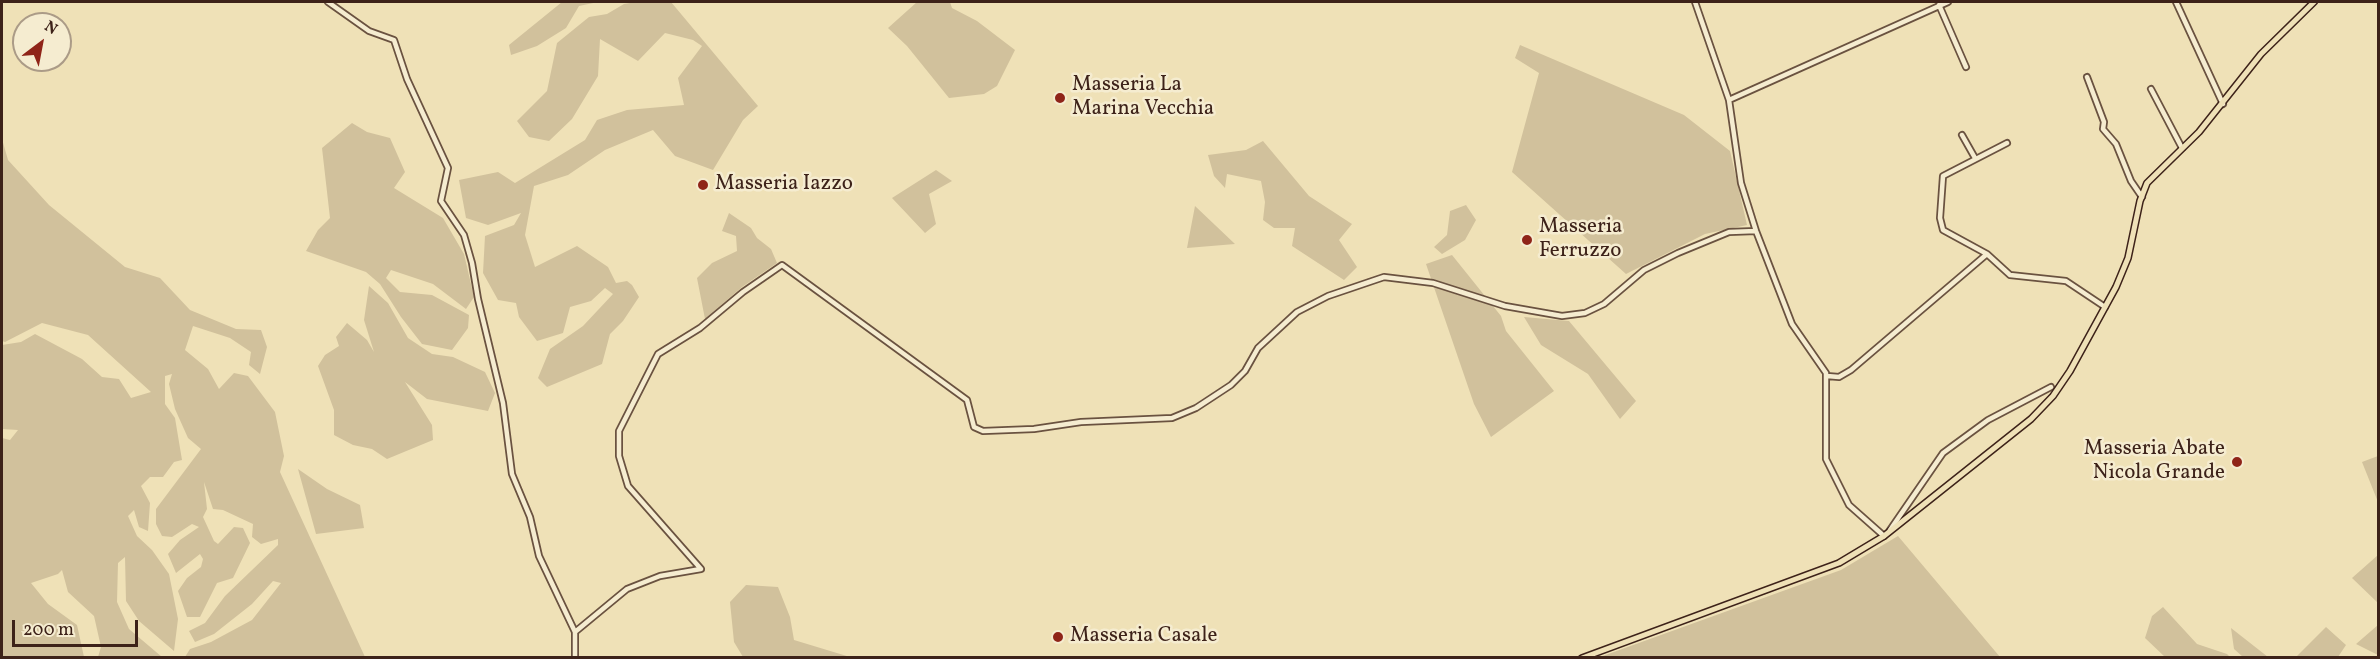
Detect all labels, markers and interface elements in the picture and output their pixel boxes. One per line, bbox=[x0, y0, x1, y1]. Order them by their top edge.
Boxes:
north arrow bbox=[12, 12, 72, 72]
text: N bbox=[40, 16, 61, 41]
place label: Masseria La Marina Vecchia bbox=[1072, 73, 1214, 123]
marker: Masseria La Marina Vecchia bbox=[1053, 91, 1067, 105]
place label: Masseria Iazzo bbox=[715, 172, 853, 198]
marker: Masseria Iazzo bbox=[696, 178, 710, 192]
place label: Masseria Ferruzzo bbox=[1539, 215, 1623, 265]
marker: Masseria Ferruzzo bbox=[1520, 233, 1534, 247]
place label: Masseria Abate Nicola Grande bbox=[2084, 437, 2225, 487]
marker: Masseria Abate Nicola Grande bbox=[2230, 455, 2244, 469]
scale bar bbox=[15, 608, 141, 646]
text: 200 m bbox=[23, 618, 74, 643]
place label: Masseria Casale bbox=[1070, 624, 1218, 650]
marker: Masseria Casale bbox=[1051, 630, 1065, 644]

